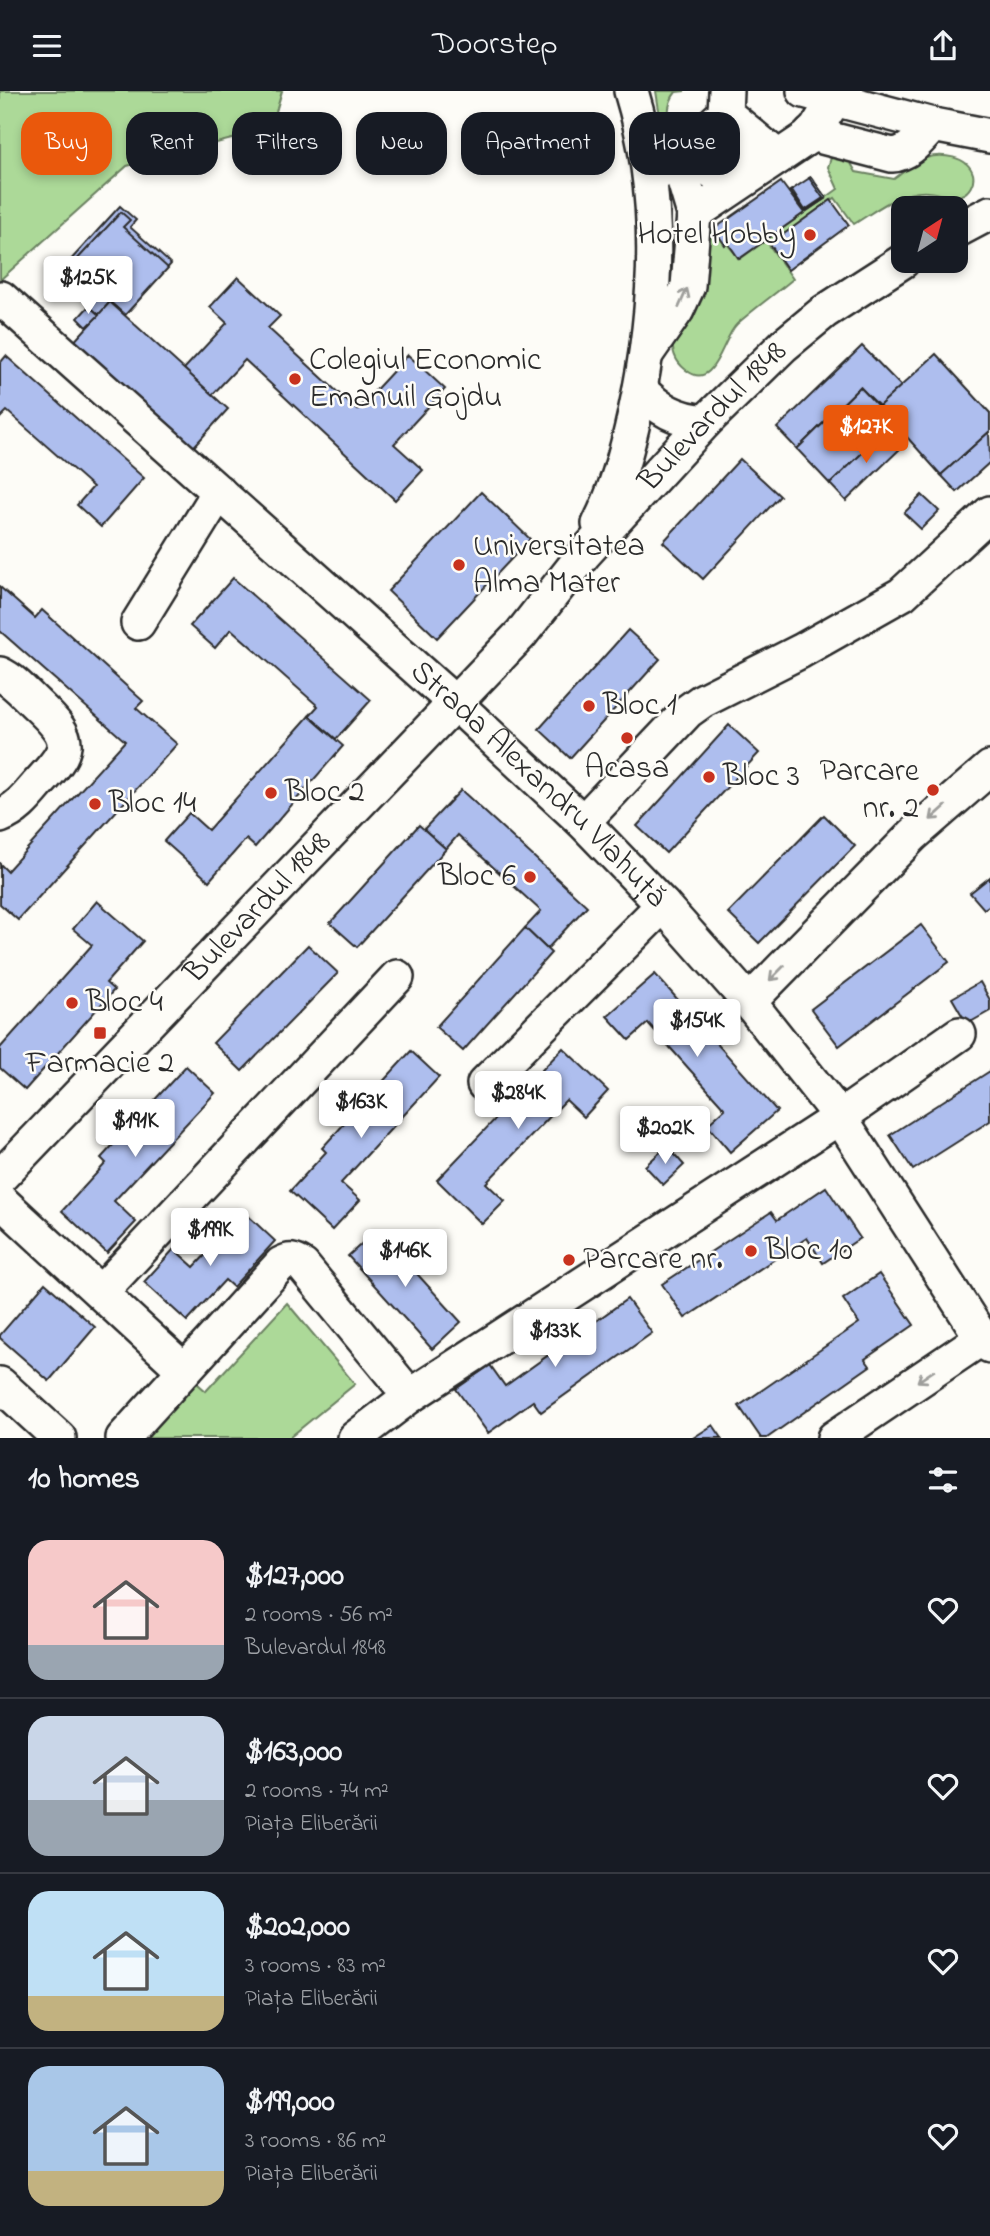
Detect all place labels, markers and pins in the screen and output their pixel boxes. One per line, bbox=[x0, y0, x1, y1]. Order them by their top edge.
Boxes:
place label: Hotel Hobby bbox=[637, 212, 796, 259]
marker: Hotel Hobby bbox=[802, 227, 818, 243]
pin: $125K bbox=[39, 257, 137, 316]
place label: Colegiul Economic Emanuil Gojdu bbox=[309, 338, 542, 422]
marker: Colegiul Economic Emanuil Gojdu bbox=[287, 371, 303, 387]
pin: $127K bbox=[817, 405, 915, 465]
place label: Universitatea Alma Mater bbox=[473, 524, 645, 608]
marker: Universitatea Alma Mater bbox=[451, 557, 467, 573]
place label: Bloc 1 bbox=[602, 683, 677, 730]
marker: Bloc 1 bbox=[581, 698, 597, 714]
marker: Acasa bbox=[619, 730, 635, 746]
place label: Acasa bbox=[585, 746, 669, 793]
place label: Parcare nr. 2 bbox=[819, 749, 920, 833]
place label: Bloc 3 bbox=[722, 754, 800, 801]
marker: Bloc 3 bbox=[701, 769, 717, 785]
place label: Bloc 2 bbox=[284, 770, 365, 817]
place label: Bloc 14 bbox=[108, 781, 196, 828]
marker: Parcare nr. 2 bbox=[925, 782, 941, 798]
marker: Bloc 2 bbox=[263, 785, 279, 801]
marker: Bloc 14 bbox=[87, 796, 103, 812]
place label: Bloc 6 bbox=[437, 854, 516, 901]
marker: Bloc 6 bbox=[522, 869, 538, 885]
place label: Bloc 4 bbox=[85, 980, 163, 1027]
marker: Bloc 4 bbox=[64, 995, 80, 1011]
pin: $154K bbox=[648, 999, 746, 1059]
marker: Farmacie 2 bbox=[92, 1025, 108, 1041]
place label: Farmacie 2 bbox=[25, 1041, 174, 1088]
pin: $284K bbox=[469, 1072, 567, 1131]
pin: $163K bbox=[312, 1081, 410, 1140]
pin: $191K bbox=[86, 1100, 184, 1159]
pin: $202K bbox=[616, 1107, 714, 1166]
pin: $199K bbox=[161, 1209, 259, 1268]
place label: Bloc 10 bbox=[764, 1228, 853, 1275]
pin: $146K bbox=[356, 1229, 454, 1289]
place label: Parcare nr. bbox=[583, 1237, 723, 1284]
marker: Bloc 10 bbox=[743, 1243, 759, 1259]
marker: Parcare nr. bbox=[561, 1252, 577, 1268]
pin: $133K bbox=[506, 1309, 604, 1369]

